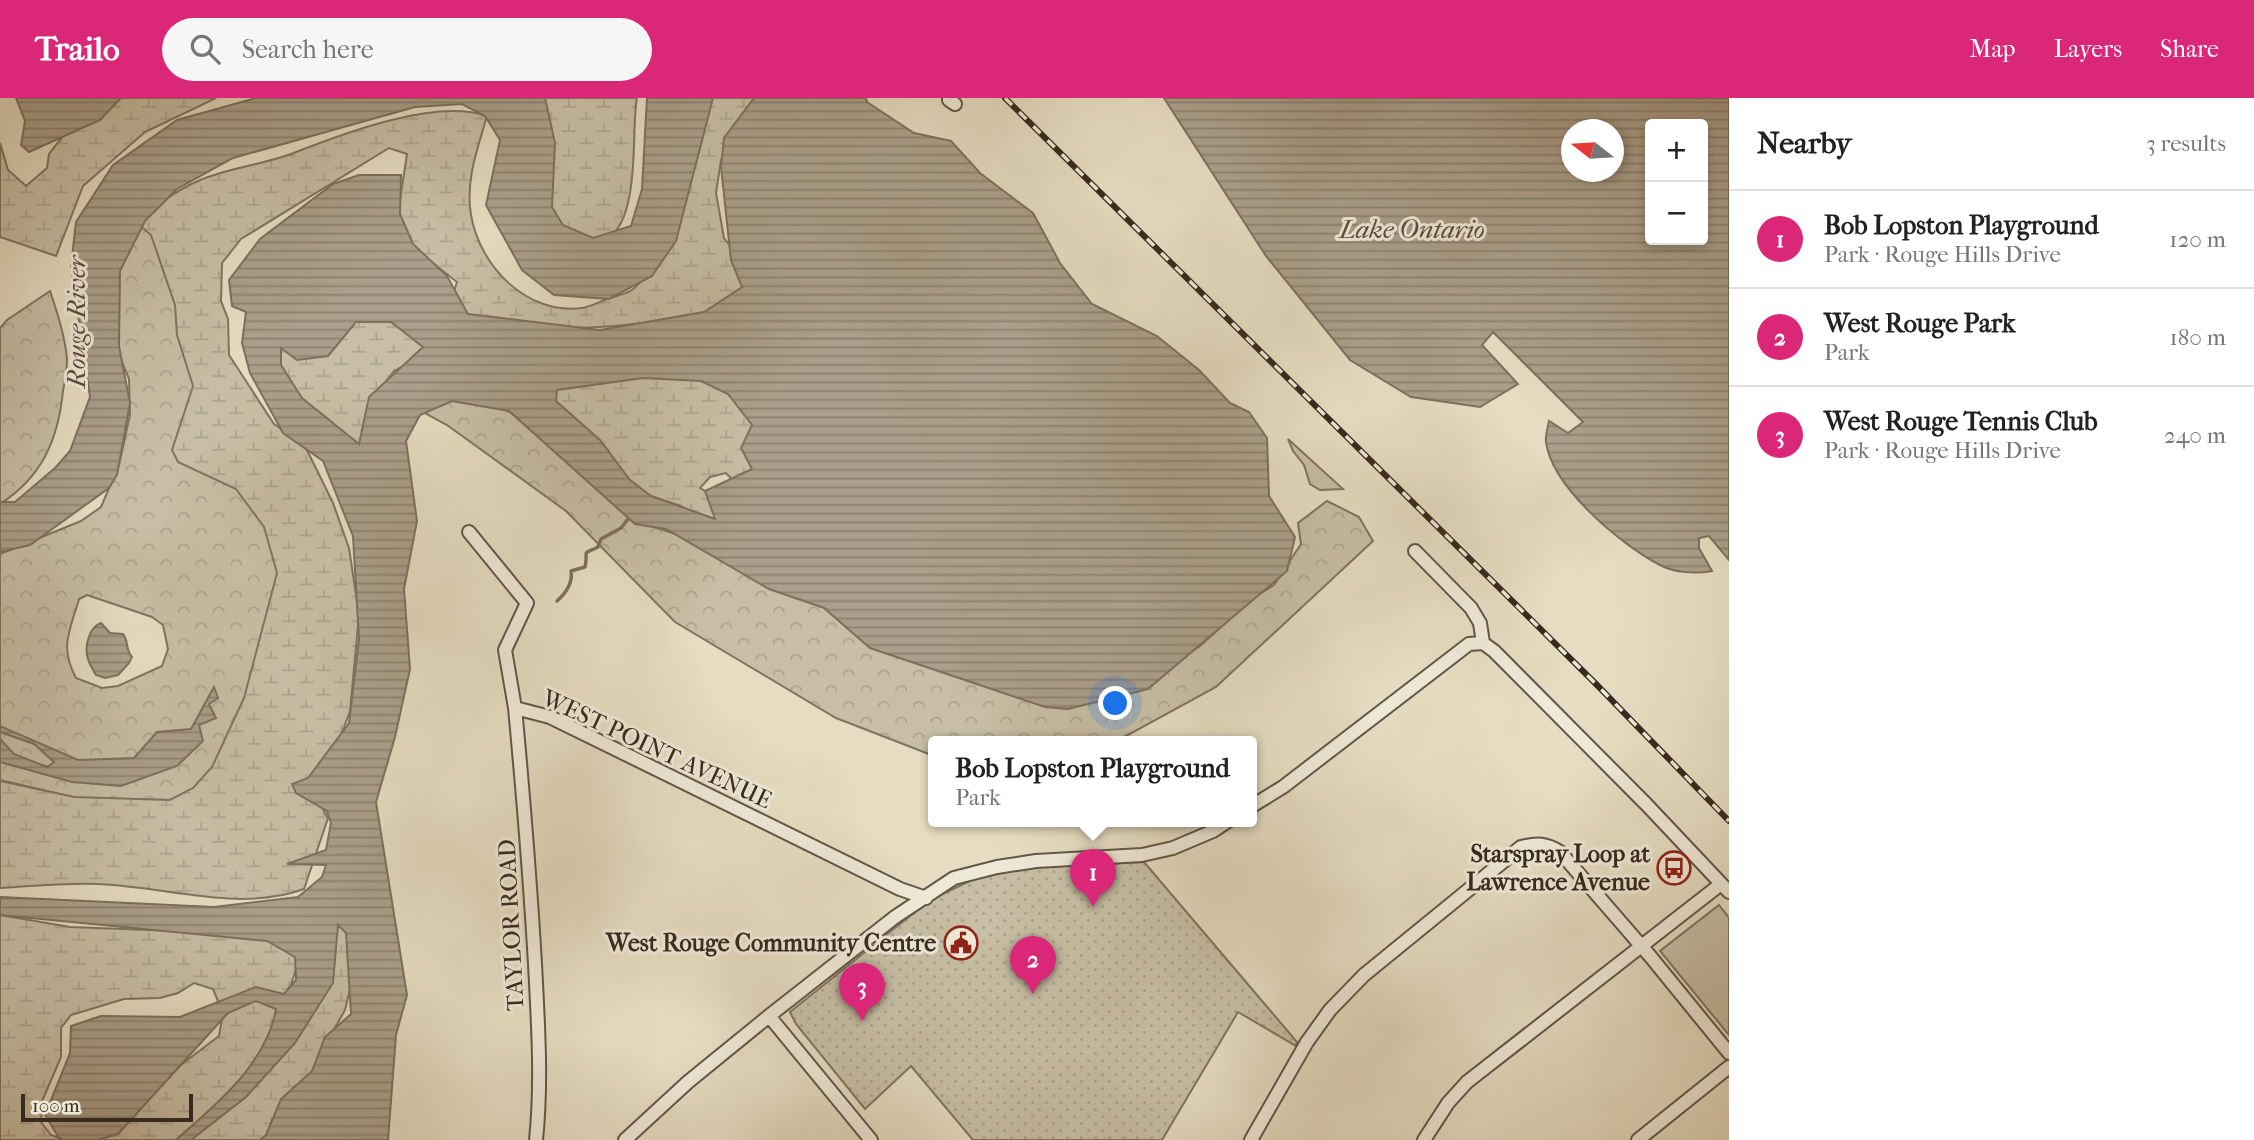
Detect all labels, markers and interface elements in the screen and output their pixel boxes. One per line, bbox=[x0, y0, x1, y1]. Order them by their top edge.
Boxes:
search box bbox=[162, 18, 652, 81]
text: Trailo bbox=[35, 30, 120, 69]
icon: search bbox=[186, 30, 224, 68]
text: Search here bbox=[242, 34, 374, 65]
text: Map bbox=[1970, 35, 2016, 63]
text: Layers bbox=[2054, 35, 2122, 63]
text: Share bbox=[2160, 35, 2219, 63]
north arrow bbox=[1561, 119, 1624, 182]
map controls bbox=[1645, 119, 1708, 245]
button: + bbox=[1645, 119, 1708, 182]
text: Nearby bbox=[1757, 126, 1852, 161]
text: 3 results bbox=[2146, 130, 2226, 157]
button: − bbox=[1645, 182, 1708, 245]
text: Bob Lopston Playground bbox=[1824, 210, 2099, 241]
water label: Lake Ontario bbox=[1337, 214, 1485, 245]
text: 1 bbox=[1776, 226, 1784, 253]
text: 120 m bbox=[2169, 226, 2226, 253]
text: Park · Rouge Hills Drive bbox=[1824, 241, 2061, 268]
water label: Rouge River bbox=[61, 254, 92, 390]
text: West Rouge Park bbox=[1824, 308, 2015, 339]
text: 2 bbox=[1774, 324, 1786, 351]
text: 180 m bbox=[2169, 324, 2226, 351]
text: Park bbox=[1824, 339, 1870, 366]
text: West Rouge Tennis Club bbox=[1824, 406, 2098, 437]
text: 3 bbox=[1775, 422, 1785, 449]
text: 240 m bbox=[2164, 422, 2226, 449]
text: Park · Rouge Hills Drive bbox=[1824, 437, 2061, 464]
street label: WEST POINT AVENUE bbox=[537, 683, 776, 815]
your location bbox=[1098, 686, 1132, 720]
popup bbox=[928, 736, 1257, 827]
text: Bob Lopston Playground bbox=[955, 753, 1230, 784]
text: Park bbox=[955, 784, 1001, 811]
street label: TAYLOR ROAD bbox=[493, 838, 529, 1012]
place label: Starspray Loop at Lawrence Avenue bbox=[1466, 840, 1650, 896]
pin: 1 bbox=[1070, 849, 1116, 907]
bus stop icon: Starspray Loop at Lawrence Avenue bbox=[1655, 849, 1693, 887]
public building icon: West Rouge Community Centre bbox=[942, 924, 980, 962]
place label: West Rouge Community Centre bbox=[605, 929, 936, 957]
pin: 2 bbox=[1010, 936, 1056, 994]
pin: 3 bbox=[839, 963, 885, 1021]
scale bar bbox=[21, 1091, 192, 1123]
text: 100 m bbox=[32, 1095, 80, 1117]

